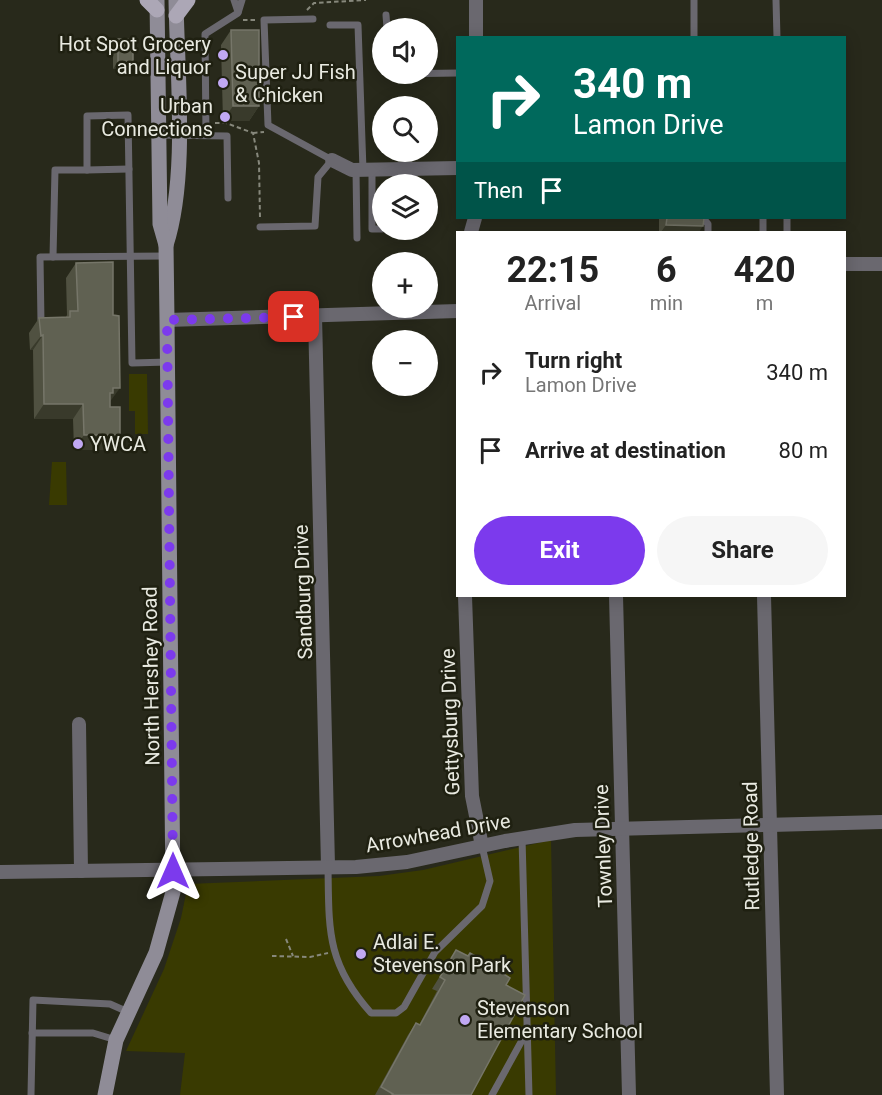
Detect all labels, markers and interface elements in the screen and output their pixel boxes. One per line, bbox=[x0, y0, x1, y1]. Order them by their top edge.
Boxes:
map controls bbox=[372, 18, 438, 396]
button: sound bbox=[372, 18, 438, 84]
place label: Hot Spot Grocery and Liquor bbox=[59, 32, 212, 79]
marker: Hot Spot Grocery and Liquor bbox=[216, 48, 230, 62]
text: 340 m bbox=[573, 59, 692, 108]
place label: Super JJ Fish & Chicken bbox=[235, 60, 356, 107]
icon: right bbox=[474, 60, 552, 138]
marker: Super JJ Fish & Chicken bbox=[216, 76, 230, 90]
place label: Urban Connections bbox=[101, 94, 213, 141]
button: search bbox=[372, 96, 438, 162]
text: Lamon Drive bbox=[573, 109, 724, 141]
marker: Urban Connections bbox=[218, 110, 232, 124]
button: layers bbox=[372, 174, 438, 240]
icon: arrive bbox=[535, 174, 568, 207]
text: Then bbox=[474, 178, 523, 203]
text: 22:15 bbox=[506, 249, 599, 291]
text: 6 bbox=[656, 249, 677, 291]
text: 420 bbox=[734, 249, 796, 291]
button: + bbox=[372, 252, 438, 318]
pin bbox=[268, 291, 319, 342]
text: Arrival bbox=[524, 291, 581, 315]
text: min bbox=[650, 291, 683, 315]
text: m bbox=[756, 291, 773, 315]
icon: arrive bbox=[277, 300, 310, 333]
button: − bbox=[372, 330, 438, 396]
text: Turn right bbox=[525, 348, 622, 373]
icon: right bbox=[474, 356, 507, 389]
text: 340 m bbox=[766, 360, 828, 385]
text: Lamon Drive bbox=[525, 373, 637, 397]
place label: YWCA bbox=[90, 432, 146, 456]
icon: arrive bbox=[474, 434, 507, 467]
marker: YWCA bbox=[71, 437, 85, 451]
text: Arrive at destination bbox=[525, 438, 726, 463]
text: 80 m bbox=[779, 438, 828, 463]
button: Exit bbox=[474, 516, 645, 585]
button: Share bbox=[657, 516, 828, 585]
street label: Sandburg Drive bbox=[289, 524, 317, 660]
street label: North Hershey Road bbox=[137, 586, 165, 766]
street label: Gettysburg Drive bbox=[435, 648, 465, 796]
street label: Rutledge Road bbox=[738, 781, 764, 911]
street label: Townley Drive bbox=[589, 784, 617, 908]
street label: Arrowhead Drive bbox=[364, 808, 512, 858]
position arrow bbox=[141, 839, 205, 903]
place label: Adlai E. Stevenson Park bbox=[373, 930, 512, 977]
marker: Adlai E. Stevenson Park bbox=[354, 947, 368, 961]
place label: Stevenson Elementary School bbox=[477, 996, 643, 1043]
marker: Stevenson Elementary School bbox=[458, 1013, 472, 1027]

